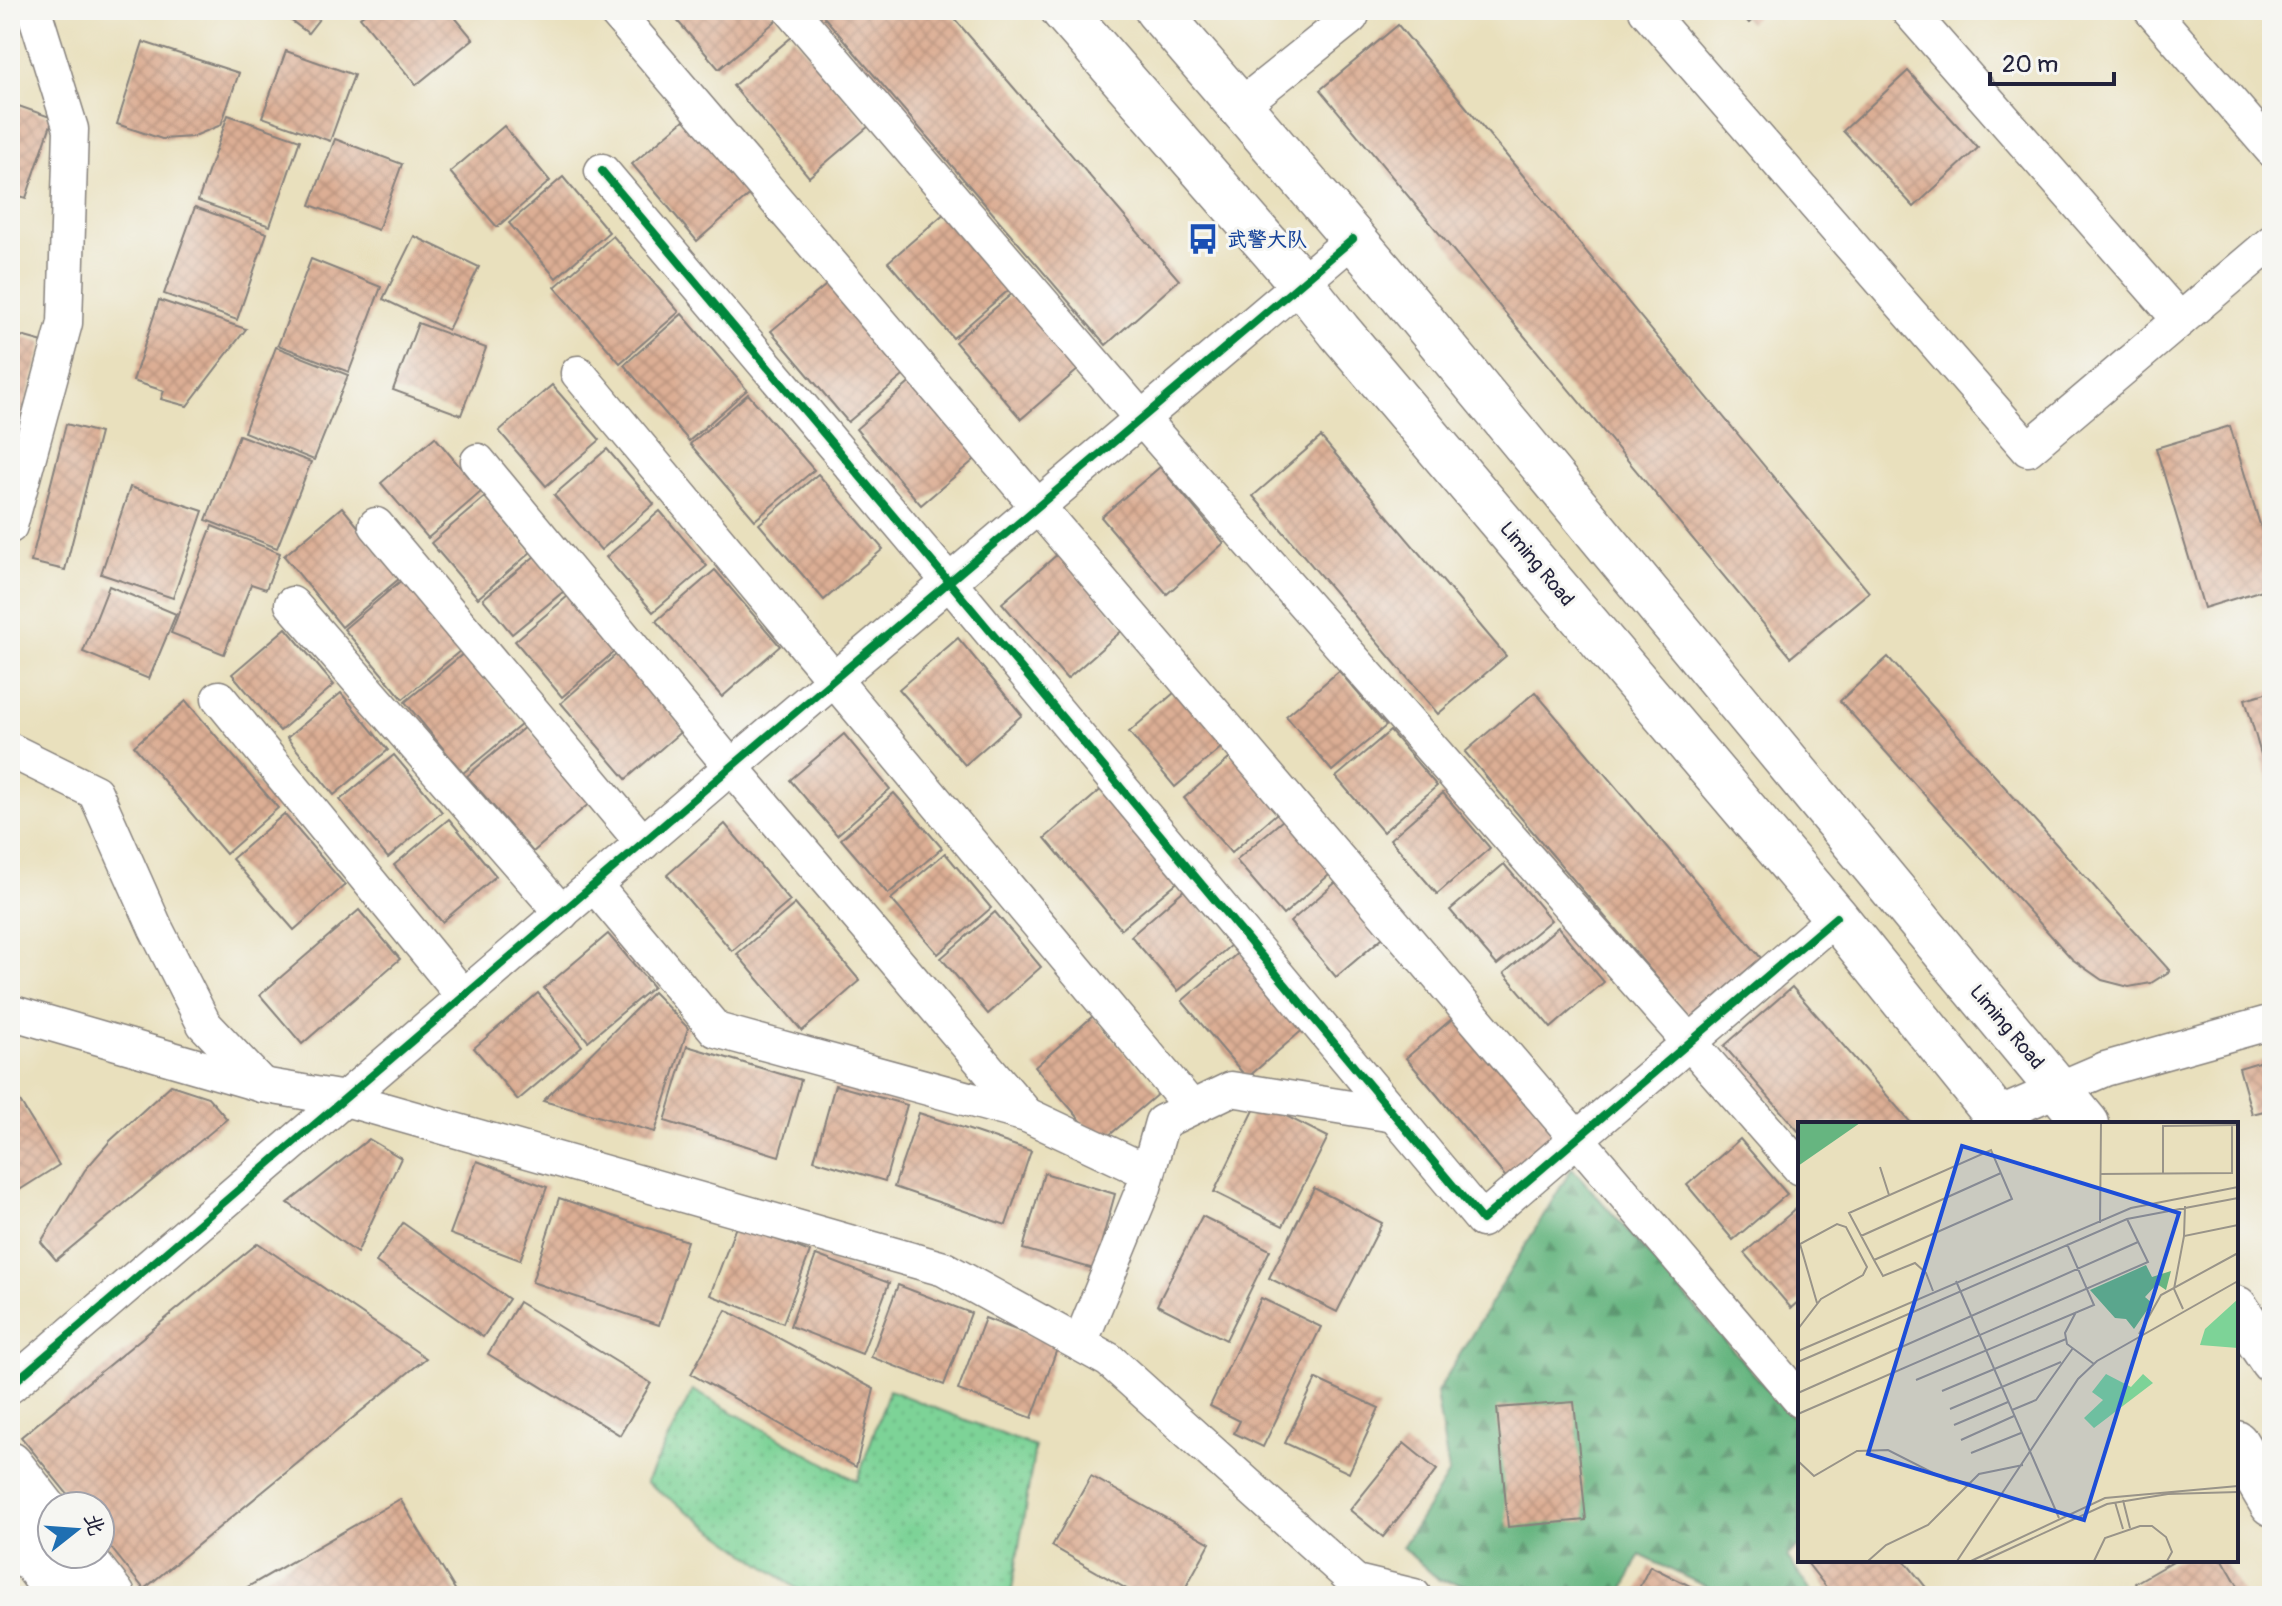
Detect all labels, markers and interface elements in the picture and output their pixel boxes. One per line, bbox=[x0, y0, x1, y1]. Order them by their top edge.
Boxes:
scale bar bbox=[1990, 36, 2114, 86]
text: 20 m bbox=[2002, 50, 2058, 79]
bus stop icon: 武警大队 bbox=[1186, 222, 1220, 256]
place label: 武警大队 bbox=[1227, 227, 1307, 252]
street label: Liming Road bbox=[1494, 517, 1580, 611]
street label: Liming Road bbox=[1964, 980, 2050, 1074]
inset map bbox=[1798, 1122, 2238, 1562]
north arrow bbox=[36, 1490, 116, 1570]
text: 北 bbox=[78, 1510, 111, 1539]

